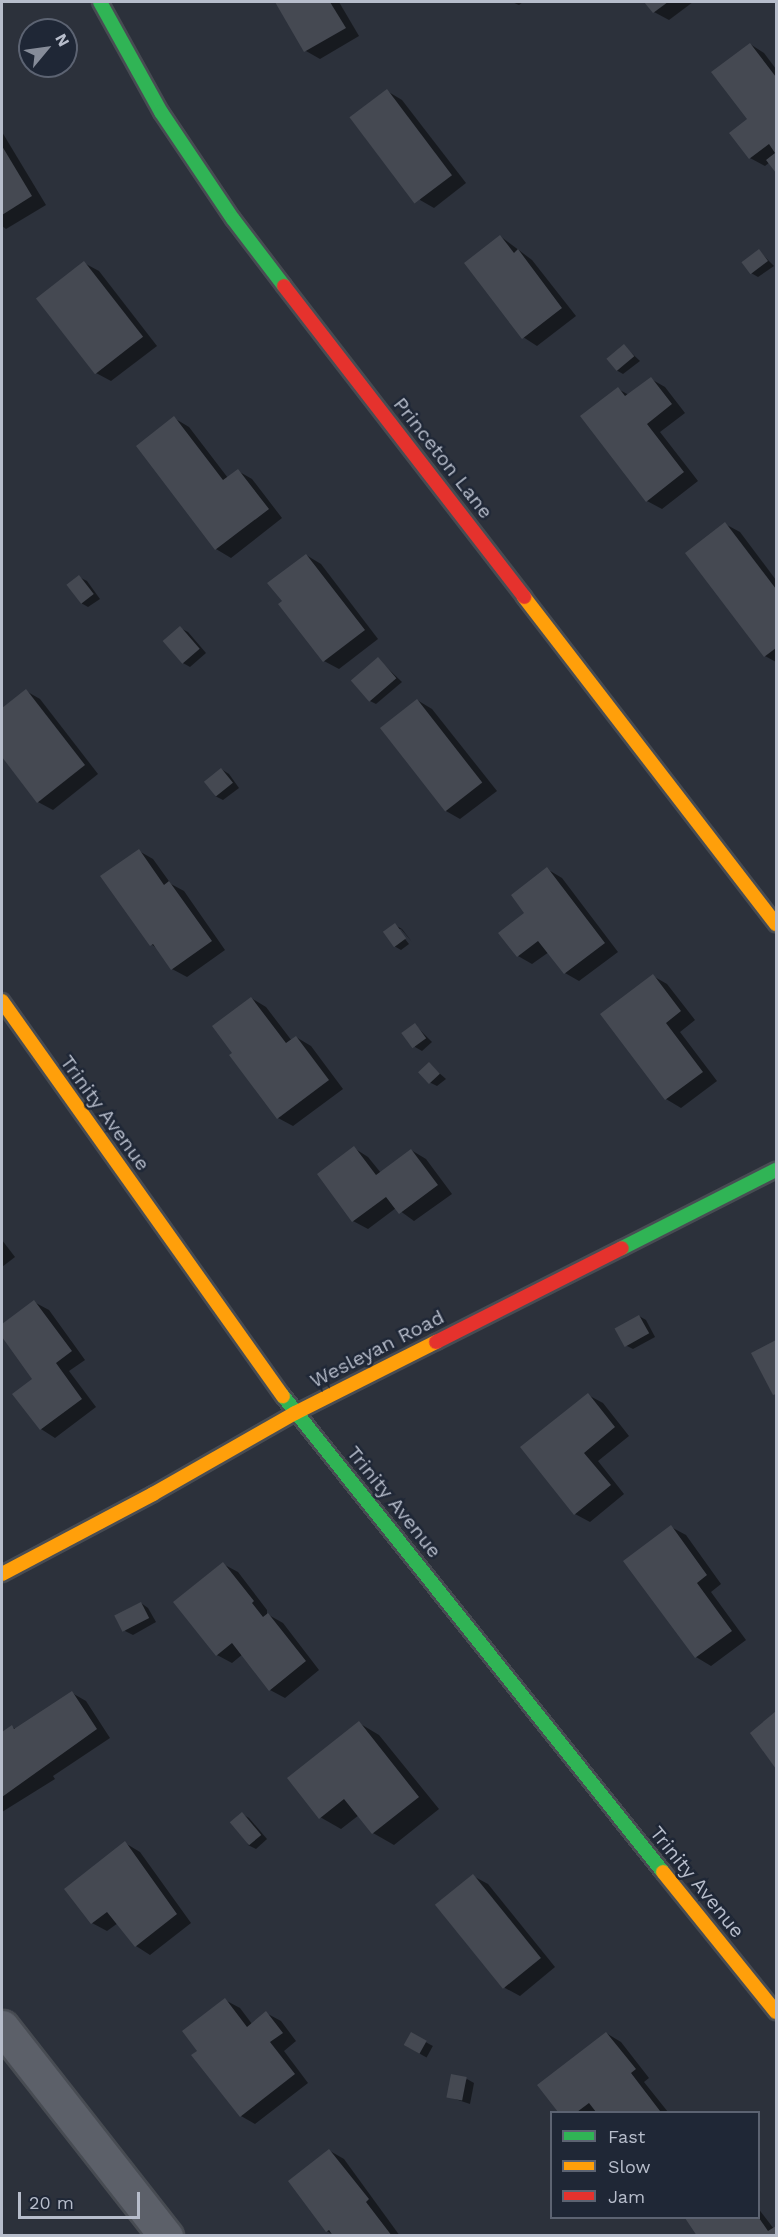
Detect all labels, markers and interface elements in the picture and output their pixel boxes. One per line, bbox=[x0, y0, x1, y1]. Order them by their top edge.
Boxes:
north arrow bbox=[18, 18, 78, 78]
text: N bbox=[51, 30, 74, 50]
street label: Princeton Lane bbox=[388, 393, 498, 523]
street label: Trinity Avenue bbox=[55, 1050, 155, 1176]
street label: Wesleyan Road bbox=[306, 1305, 448, 1393]
street label: Trinity Avenue bbox=[341, 1441, 447, 1563]
street label: Trinity Avenue bbox=[644, 1821, 750, 1943]
legend bbox=[550, 2111, 760, 2219]
text: Fast bbox=[608, 2126, 645, 2147]
text: Slow bbox=[608, 2156, 651, 2177]
scale bar bbox=[21, 2180, 142, 2218]
text: Jam bbox=[608, 2186, 645, 2207]
text: 20 m bbox=[29, 2192, 74, 2213]

